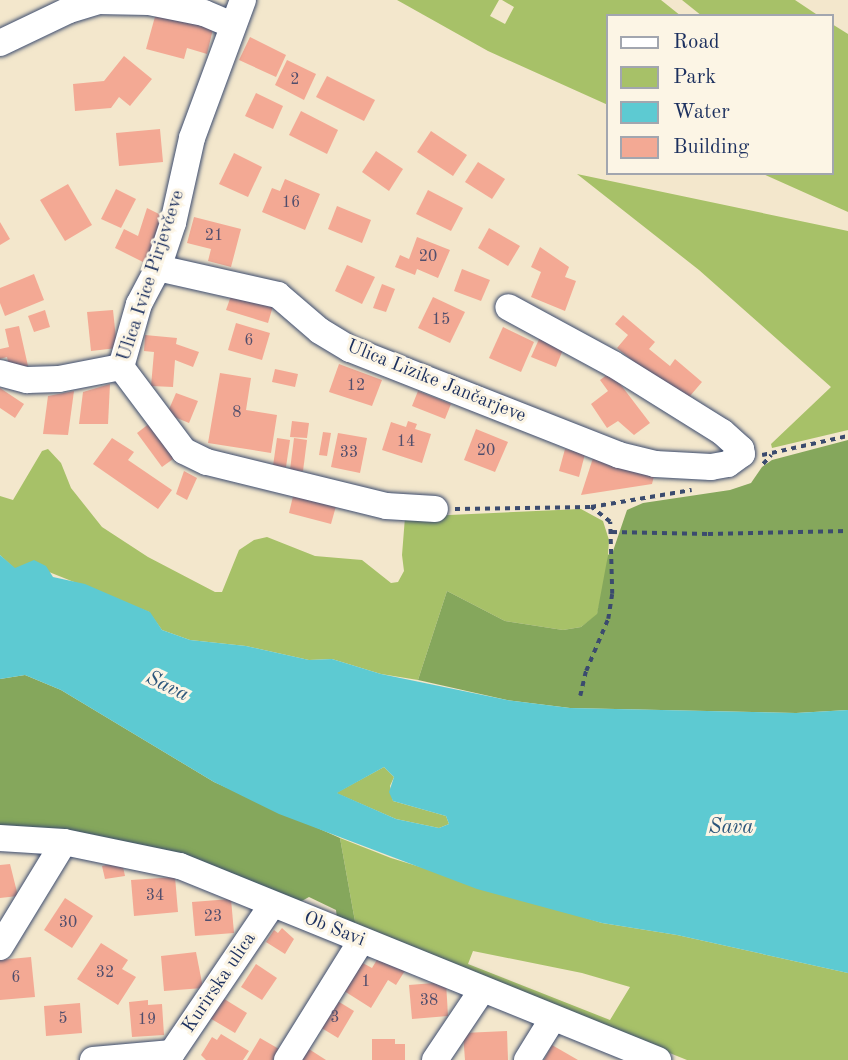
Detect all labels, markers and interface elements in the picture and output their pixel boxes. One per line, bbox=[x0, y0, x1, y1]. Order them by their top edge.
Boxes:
legend bbox=[606, 14, 834, 175]
text: Road bbox=[673, 32, 720, 53]
text: Park bbox=[673, 67, 716, 88]
house number: 2 bbox=[290, 70, 300, 90]
text: Water bbox=[673, 102, 730, 123]
text: Building bbox=[673, 137, 749, 158]
street label: Ulica Ivice Pirjevčeve bbox=[114, 188, 190, 364]
house number: 16 bbox=[282, 193, 300, 213]
house number: 21 bbox=[205, 226, 223, 246]
house number: 20 bbox=[419, 247, 437, 267]
house number: 15 bbox=[432, 310, 450, 330]
house number: 6 bbox=[244, 331, 254, 351]
street label: Ulica Lizike Jančarjeve bbox=[343, 336, 529, 428]
house number: 12 bbox=[347, 376, 365, 396]
house number: 8 bbox=[232, 403, 242, 423]
house number: 14 bbox=[397, 432, 415, 452]
house number: 20 bbox=[477, 441, 495, 461]
house number: 33 bbox=[340, 443, 358, 463]
water label: Sava bbox=[141, 666, 193, 708]
water label: Sava bbox=[709, 815, 753, 841]
house number: 34 bbox=[146, 886, 164, 906]
house number: 23 bbox=[204, 907, 222, 927]
street label: Ob Savi bbox=[300, 907, 368, 953]
house number: 30 bbox=[59, 913, 77, 933]
street label: Kurirska ulica bbox=[178, 928, 262, 1038]
house number: 32 bbox=[96, 963, 114, 983]
house number: 6 bbox=[11, 968, 21, 988]
house number: 1 bbox=[361, 972, 371, 992]
house number: 38 bbox=[420, 991, 438, 1011]
house number: 3 bbox=[330, 1008, 340, 1028]
house number: 5 bbox=[58, 1009, 68, 1029]
house number: 19 bbox=[138, 1010, 156, 1030]

